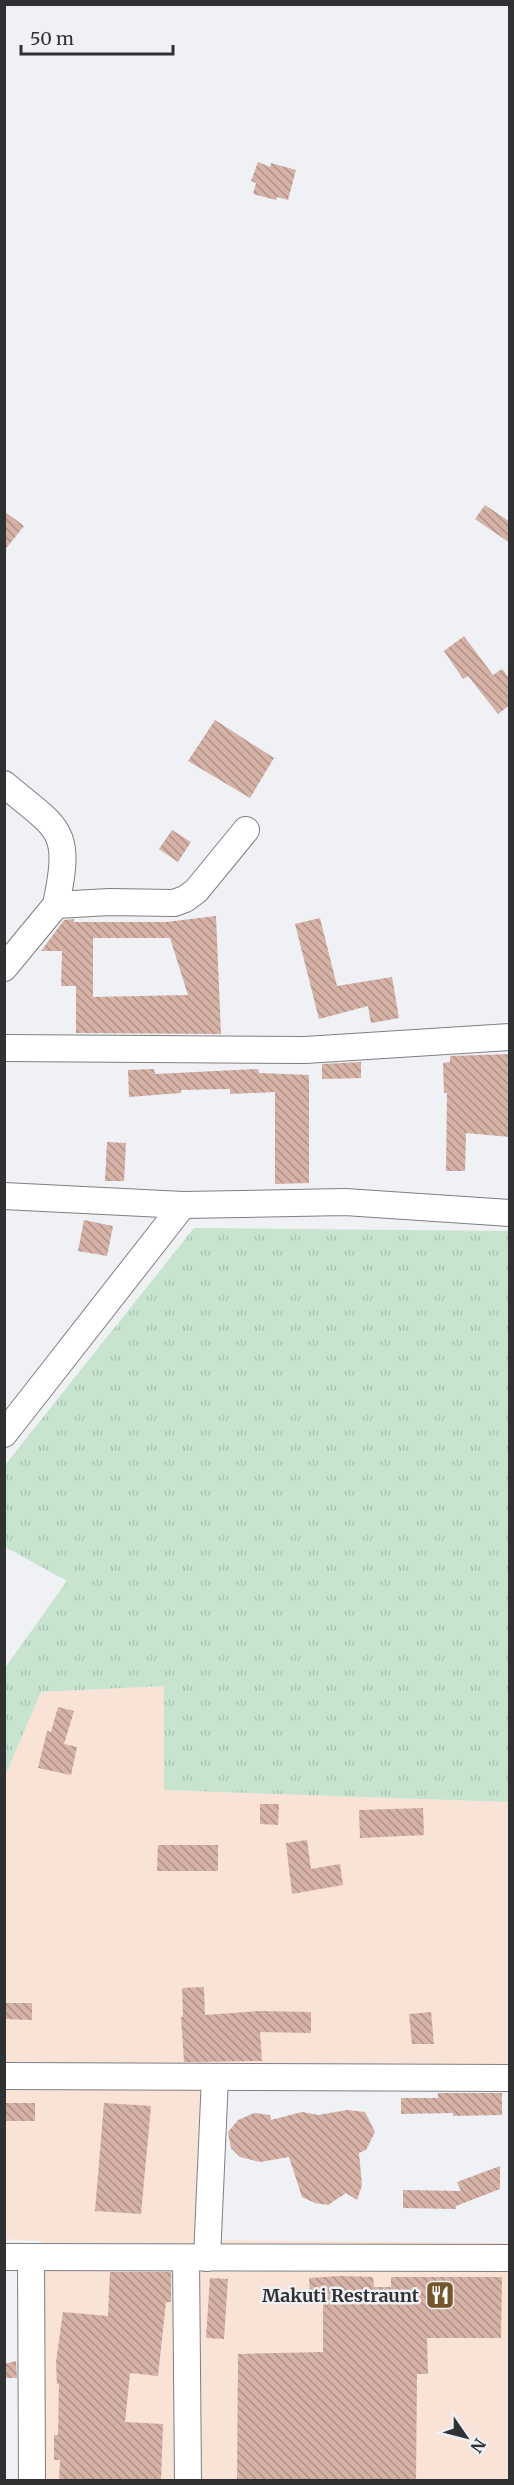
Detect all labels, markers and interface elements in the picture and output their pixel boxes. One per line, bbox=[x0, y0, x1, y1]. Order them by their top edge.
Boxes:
scale bar bbox=[21, 18, 172, 56]
text: 50 m bbox=[30, 27, 74, 50]
restaurant icon: Makuti Restraunt bbox=[424, 2279, 456, 2311]
place label: Makuti Restraunt bbox=[262, 2284, 420, 2307]
north arrow bbox=[436, 2407, 496, 2467]
text: N bbox=[466, 2435, 490, 2457]

